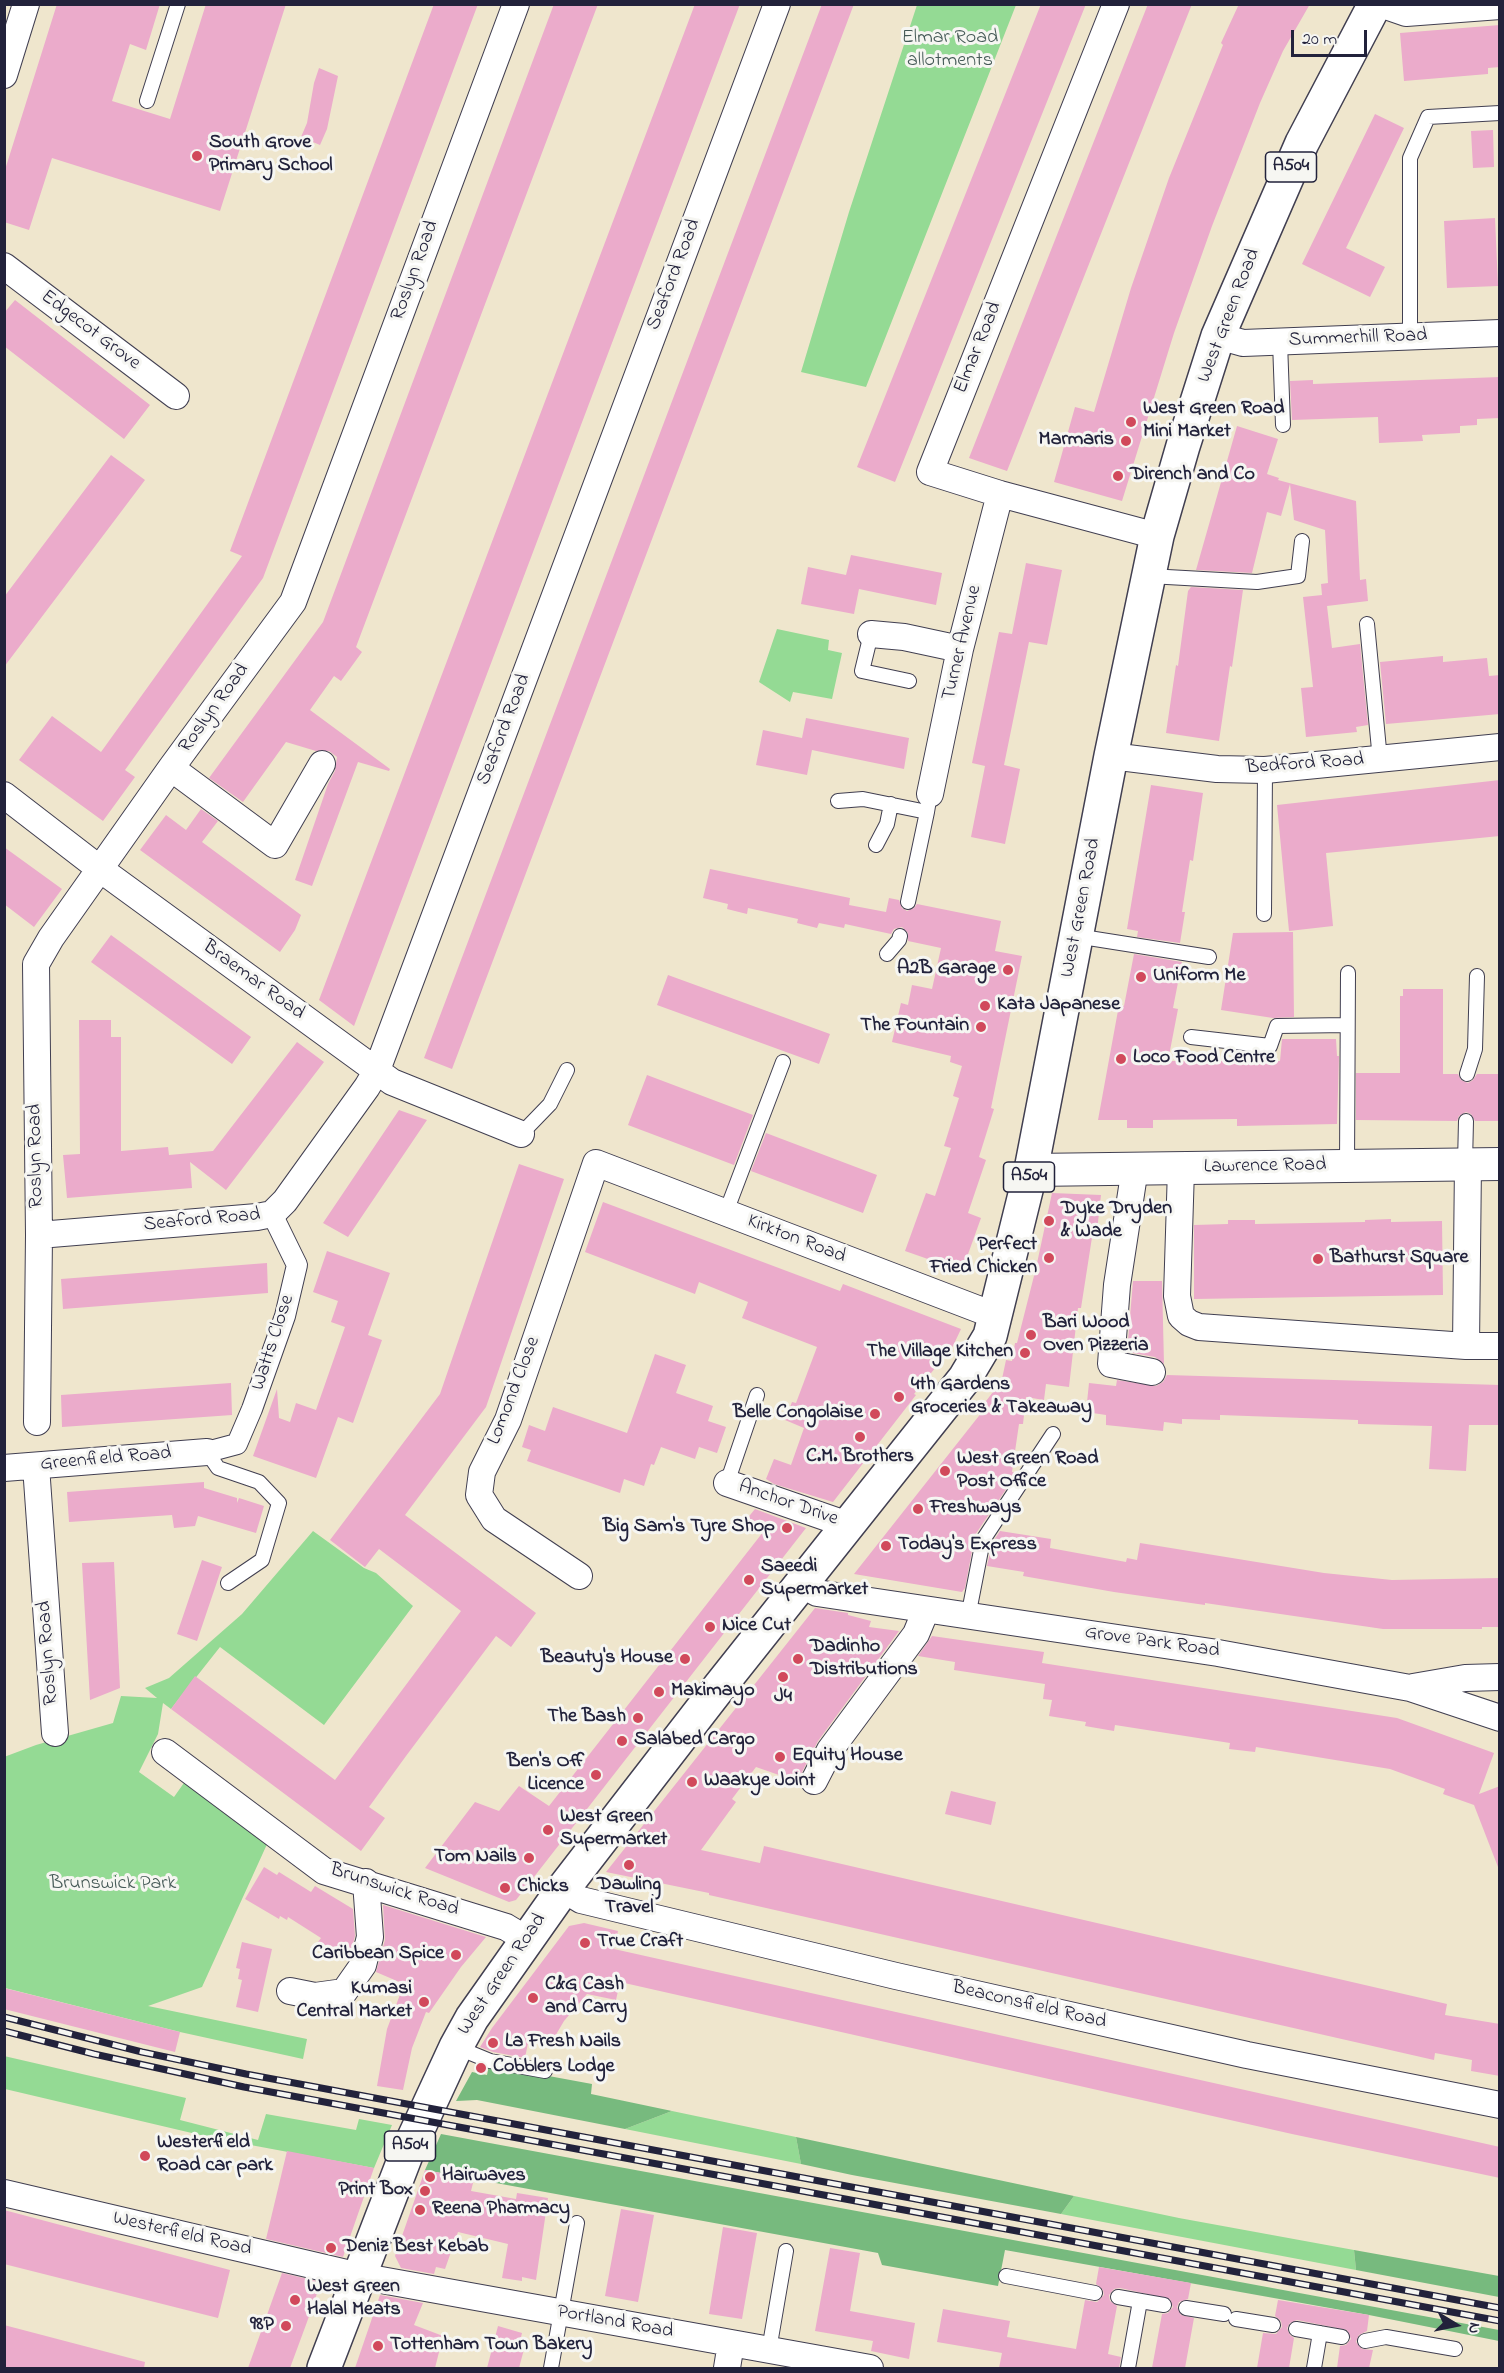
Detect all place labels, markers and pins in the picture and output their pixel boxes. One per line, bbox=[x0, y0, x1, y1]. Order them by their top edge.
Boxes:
place label: South Grove Primary School bbox=[209, 132, 333, 179]
marker: South Grove Primary School bbox=[190, 149, 204, 163]
place label: West Green Road Mini Market bbox=[1143, 398, 1284, 445]
marker: West Green Road Mini Market bbox=[1124, 415, 1138, 429]
place label: Marmaris bbox=[1039, 429, 1114, 453]
marker: Marmaris bbox=[1119, 434, 1133, 448]
place label: Dirench and Co bbox=[1130, 464, 1255, 488]
marker: Dirench and Co bbox=[1111, 469, 1125, 483]
place label: A2B Garage bbox=[897, 958, 996, 982]
marker: A2B Garage bbox=[1001, 963, 1015, 977]
place label: Uniform Me bbox=[1153, 965, 1245, 989]
marker: Uniform Me bbox=[1134, 970, 1148, 984]
place label: Kata Japanese bbox=[997, 994, 1120, 1018]
marker: Kata Japanese bbox=[978, 999, 992, 1013]
place label: The Fountain bbox=[860, 1015, 969, 1039]
marker: The Fountain bbox=[974, 1020, 988, 1034]
place label: Loco Food Centre bbox=[1133, 1047, 1275, 1071]
marker: Loco Food Centre bbox=[1114, 1052, 1128, 1066]
place label: Dyke Dryden & Wade bbox=[1061, 1198, 1172, 1245]
marker: Dyke Dryden & Wade bbox=[1042, 1214, 1056, 1228]
place label: Perfect Fried Chicken bbox=[930, 1234, 1037, 1281]
place label: Bathurst Square bbox=[1330, 1247, 1468, 1271]
marker: Perfect Fried Chicken bbox=[1042, 1251, 1056, 1265]
marker: Bathurst Square bbox=[1311, 1252, 1325, 1266]
place label: Bari Wood Oven Pizzeria bbox=[1043, 1312, 1149, 1359]
marker: Bari Wood Oven Pizzeria bbox=[1024, 1328, 1038, 1342]
place label: The Village Kitchen bbox=[866, 1341, 1013, 1365]
marker: The Village Kitchen bbox=[1018, 1346, 1032, 1360]
place label: 4th Gardens Groceries & Takeaway bbox=[911, 1374, 1092, 1421]
marker: 4th Gardens Groceries & Takeaway bbox=[892, 1390, 906, 1404]
place label: Belle Congolaise bbox=[733, 1402, 863, 1426]
marker: Belle Congolaise bbox=[868, 1407, 882, 1421]
marker: C.M. Brothers bbox=[853, 1430, 867, 1444]
place label: C.M. Brothers bbox=[806, 1446, 914, 1470]
place label: West Green Road Post Office bbox=[957, 1448, 1098, 1495]
marker: West Green Road Post Office bbox=[938, 1464, 952, 1478]
place label: Freshways bbox=[930, 1497, 1021, 1521]
marker: Freshways bbox=[911, 1502, 925, 1516]
place label: Big Sam's Tyre Shop bbox=[603, 1516, 775, 1540]
marker: Big Sam's Tyre Shop bbox=[780, 1521, 794, 1535]
place label: Today's Express bbox=[898, 1534, 1037, 1558]
marker: Today's Express bbox=[879, 1539, 893, 1553]
place label: Saeedi Supermarket bbox=[761, 1556, 868, 1603]
marker: Saeedi Supermarket bbox=[742, 1573, 756, 1587]
place label: Nice Cut bbox=[722, 1615, 791, 1639]
marker: Nice Cut bbox=[703, 1620, 717, 1634]
place label: Dadinho Distributions bbox=[810, 1636, 918, 1683]
place label: Beauty's House bbox=[541, 1647, 673, 1671]
marker: Beauty's House bbox=[678, 1652, 692, 1666]
marker: Dadinho Distributions bbox=[791, 1652, 805, 1666]
marker: J4 bbox=[776, 1670, 790, 1684]
place label: Makimayo bbox=[671, 1680, 755, 1704]
marker: Makimayo bbox=[652, 1685, 666, 1699]
place label: J4 bbox=[774, 1686, 792, 1710]
place label: The Bash bbox=[547, 1706, 626, 1730]
marker: The Bash bbox=[631, 1711, 645, 1725]
place label: Salabed Cargo bbox=[634, 1729, 755, 1753]
marker: Salabed Cargo bbox=[615, 1734, 629, 1748]
place label: Equity House bbox=[792, 1745, 903, 1769]
marker: Equity House bbox=[773, 1750, 787, 1764]
place label: Ben's Off Licence bbox=[507, 1751, 584, 1798]
marker: Ben's Off Licence bbox=[589, 1768, 603, 1782]
place label: Waakye Joint bbox=[704, 1770, 815, 1794]
marker: Waakye Joint bbox=[685, 1775, 699, 1789]
place label: West Green Supermarket bbox=[560, 1806, 667, 1853]
marker: West Green Supermarket bbox=[541, 1823, 555, 1837]
place label: Tom Nails bbox=[434, 1846, 517, 1870]
marker: Tom Nails bbox=[522, 1851, 536, 1865]
marker: Dawling Travel bbox=[622, 1858, 636, 1872]
place label: Dawling Travel bbox=[597, 1874, 661, 1921]
place label: Chicks bbox=[517, 1876, 569, 1900]
marker: Chicks bbox=[498, 1881, 512, 1895]
place label: True Craft bbox=[597, 1931, 683, 1955]
marker: True Craft bbox=[578, 1936, 592, 1950]
place label: Caribbean Spice bbox=[312, 1943, 444, 1967]
marker: Caribbean Spice bbox=[449, 1948, 463, 1962]
place label: C&G Cash and Carry bbox=[545, 1974, 627, 2021]
place label: Kumasi Central Market bbox=[297, 1978, 412, 2025]
marker: C&G Cash and Carry bbox=[526, 1991, 540, 2005]
marker: Kumasi Central Market bbox=[417, 1995, 431, 2009]
place label: La Fresh Nails bbox=[505, 2031, 621, 2055]
marker: La Fresh Nails bbox=[486, 2036, 500, 2050]
place label: Cobblers Lodge bbox=[493, 2056, 614, 2080]
marker: Cobblers Lodge bbox=[474, 2061, 488, 2075]
place label: Westerfield Road car park bbox=[157, 2132, 273, 2179]
marker: Westerfield Road car park bbox=[138, 2149, 152, 2163]
place label: Hairwaves bbox=[442, 2165, 526, 2189]
marker: Hairwaves bbox=[423, 2170, 437, 2184]
place label: Print Box bbox=[338, 2179, 413, 2203]
marker: Print Box bbox=[418, 2184, 432, 2198]
place label: Reena Pharmacy bbox=[432, 2198, 570, 2222]
marker: Reena Pharmacy bbox=[413, 2203, 427, 2217]
place label: Deniz Best Kebab bbox=[343, 2236, 488, 2260]
marker: Deniz Best Kebab bbox=[324, 2241, 338, 2255]
place label: West Green Halal Meats bbox=[307, 2276, 401, 2323]
marker: West Green Halal Meats bbox=[288, 2293, 302, 2307]
place label: 98P bbox=[250, 2314, 274, 2338]
marker: 98P bbox=[279, 2319, 293, 2333]
place label: Tottenham Town Bakery bbox=[390, 2334, 592, 2358]
marker: Tottenham Town Bakery bbox=[371, 2339, 385, 2353]

